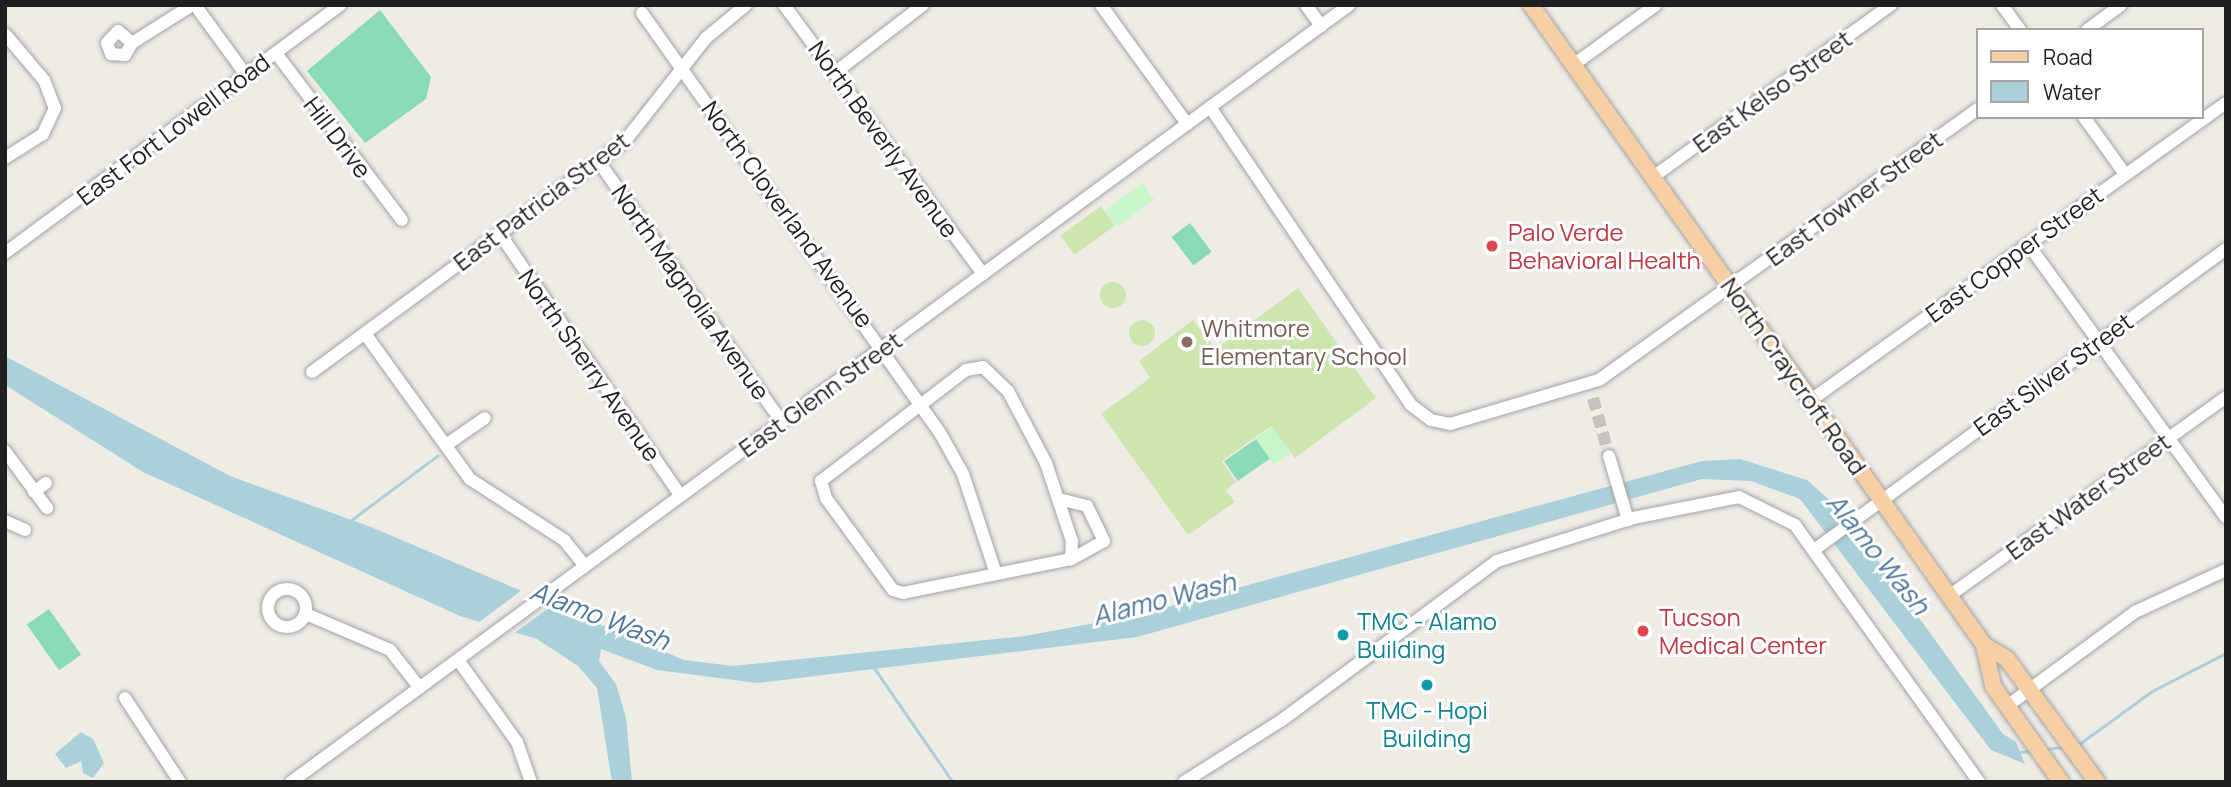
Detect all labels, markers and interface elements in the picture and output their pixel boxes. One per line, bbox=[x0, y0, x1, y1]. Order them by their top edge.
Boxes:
street label: East Kelso Street bbox=[1687, 24, 1857, 158]
legend bbox=[1976, 28, 2203, 119]
street label: North Beverly Avenue bbox=[803, 35, 965, 243]
text: Road bbox=[2043, 43, 2093, 71]
street label: East Fort Lowell Road bbox=[71, 47, 275, 211]
text: Water bbox=[2043, 78, 2101, 106]
street label: Hill Drive bbox=[298, 91, 378, 183]
street label: North Cloverland Avenue bbox=[696, 95, 880, 333]
street label: East Towner Street bbox=[1760, 124, 1948, 272]
street label: East Patricia Street bbox=[448, 126, 634, 276]
street label: North Magnolia Avenue bbox=[606, 179, 776, 405]
street label: East Copper Street bbox=[1920, 180, 2108, 328]
place label: Palo Verde Behavioral Health bbox=[1508, 218, 1701, 274]
marker: Palo Verde Behavioral Health bbox=[1482, 236, 1502, 256]
street label: North Sherry Avenue bbox=[513, 263, 667, 467]
street label: North Craycroft Road bbox=[1715, 272, 1873, 480]
street label: East Silver Street bbox=[1968, 307, 2138, 441]
place label: Whitmore Elementary School bbox=[1201, 314, 1407, 370]
street label: East Glenn Street bbox=[733, 325, 907, 463]
marker: Whitmore Elementary School bbox=[1179, 334, 1195, 350]
street label: East Water Street bbox=[2000, 427, 2176, 565]
water label: Alamo Wash bbox=[1820, 487, 1936, 621]
water label: Alamo Wash bbox=[1089, 566, 1239, 632]
water label: Alamo Wash bbox=[526, 575, 674, 657]
place label: Tucson Medical Center bbox=[1659, 603, 1827, 659]
place label: TMC - Alamo Building bbox=[1357, 607, 1497, 663]
marker: Tucson Medical Center bbox=[1633, 621, 1653, 641]
marker: TMC - Alamo Building bbox=[1335, 627, 1351, 643]
marker: TMC - Hopi Building bbox=[1419, 677, 1435, 693]
place label: TMC - Hopi Building bbox=[1366, 696, 1488, 752]

